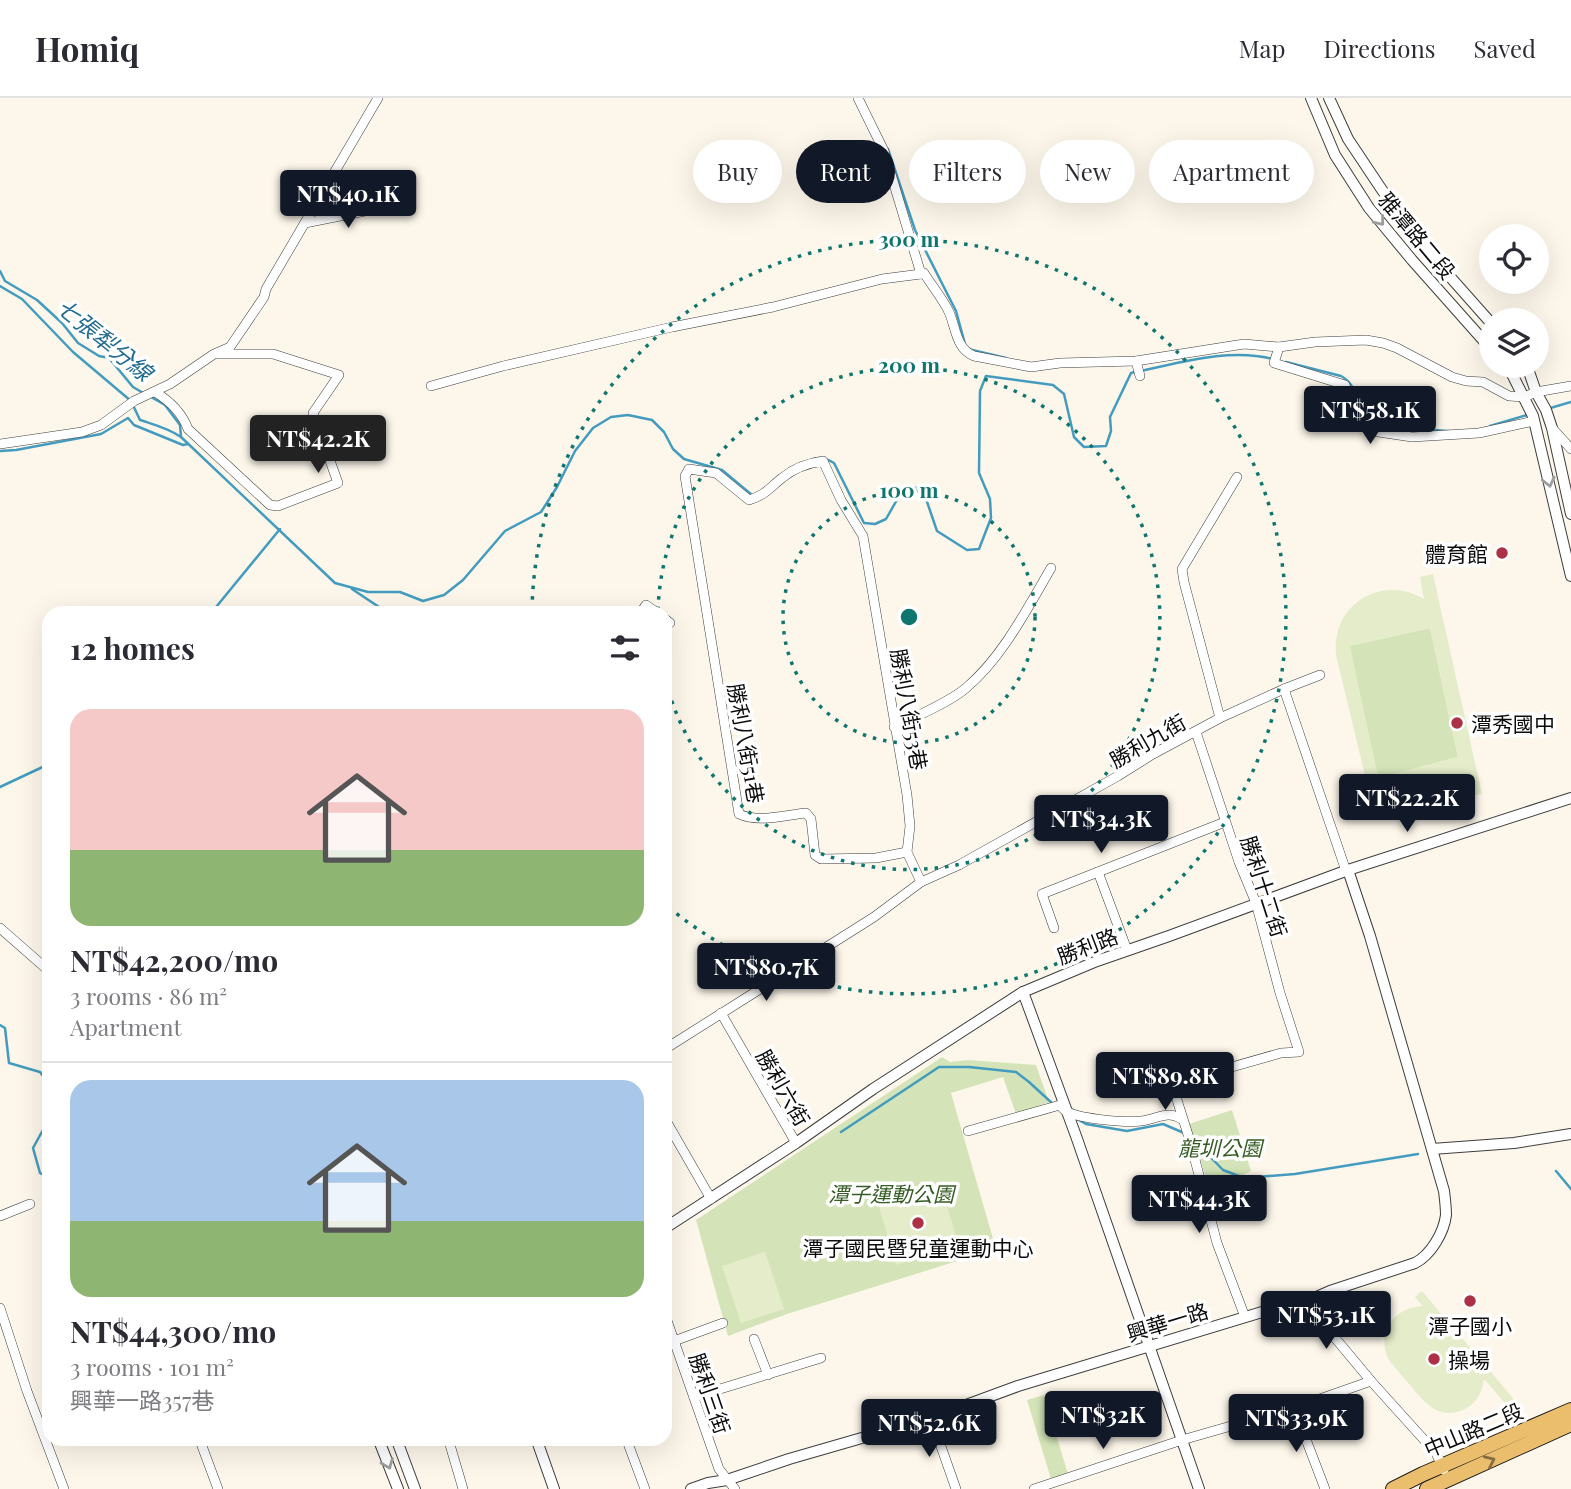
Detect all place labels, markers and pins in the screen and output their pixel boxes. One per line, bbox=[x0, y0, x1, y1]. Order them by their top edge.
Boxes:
pin: NT$40.1K bbox=[276, 170, 420, 230]
pin: NT$58.1K bbox=[1298, 386, 1442, 446]
pin: NT$42.2K bbox=[246, 416, 390, 475]
place label: 體育館 bbox=[1425, 539, 1488, 567]
marker: 體育館 bbox=[1494, 545, 1510, 561]
centre of rings bbox=[897, 605, 921, 629]
place label: 潭秀國中 bbox=[1471, 709, 1555, 737]
marker: 潭秀國中 bbox=[1449, 715, 1465, 731]
pin: NT$22.2K bbox=[1335, 774, 1479, 834]
pin: NT$34.3K bbox=[1029, 796, 1173, 855]
pin: NT$80.7K bbox=[694, 944, 838, 1003]
pin: NT$89.8K bbox=[1093, 1052, 1237, 1112]
pin: NT$44.3K bbox=[1127, 1176, 1271, 1235]
marker: 潭子國民暨兒童運動中心 bbox=[910, 1215, 926, 1231]
place label: 潭子國民暨兒童運動中心 bbox=[803, 1233, 1034, 1261]
pin: NT$53.1K bbox=[1254, 1292, 1398, 1351]
marker: 潭子國小 bbox=[1462, 1293, 1478, 1309]
place label: 潭子國小 bbox=[1428, 1311, 1512, 1339]
place label: 操場 bbox=[1448, 1345, 1490, 1373]
marker: 操場 bbox=[1426, 1351, 1442, 1367]
pin: NT$32K bbox=[1046, 1392, 1160, 1451]
pin: NT$33.9K bbox=[1224, 1394, 1368, 1454]
pin: NT$52.6K bbox=[857, 1400, 1001, 1459]

